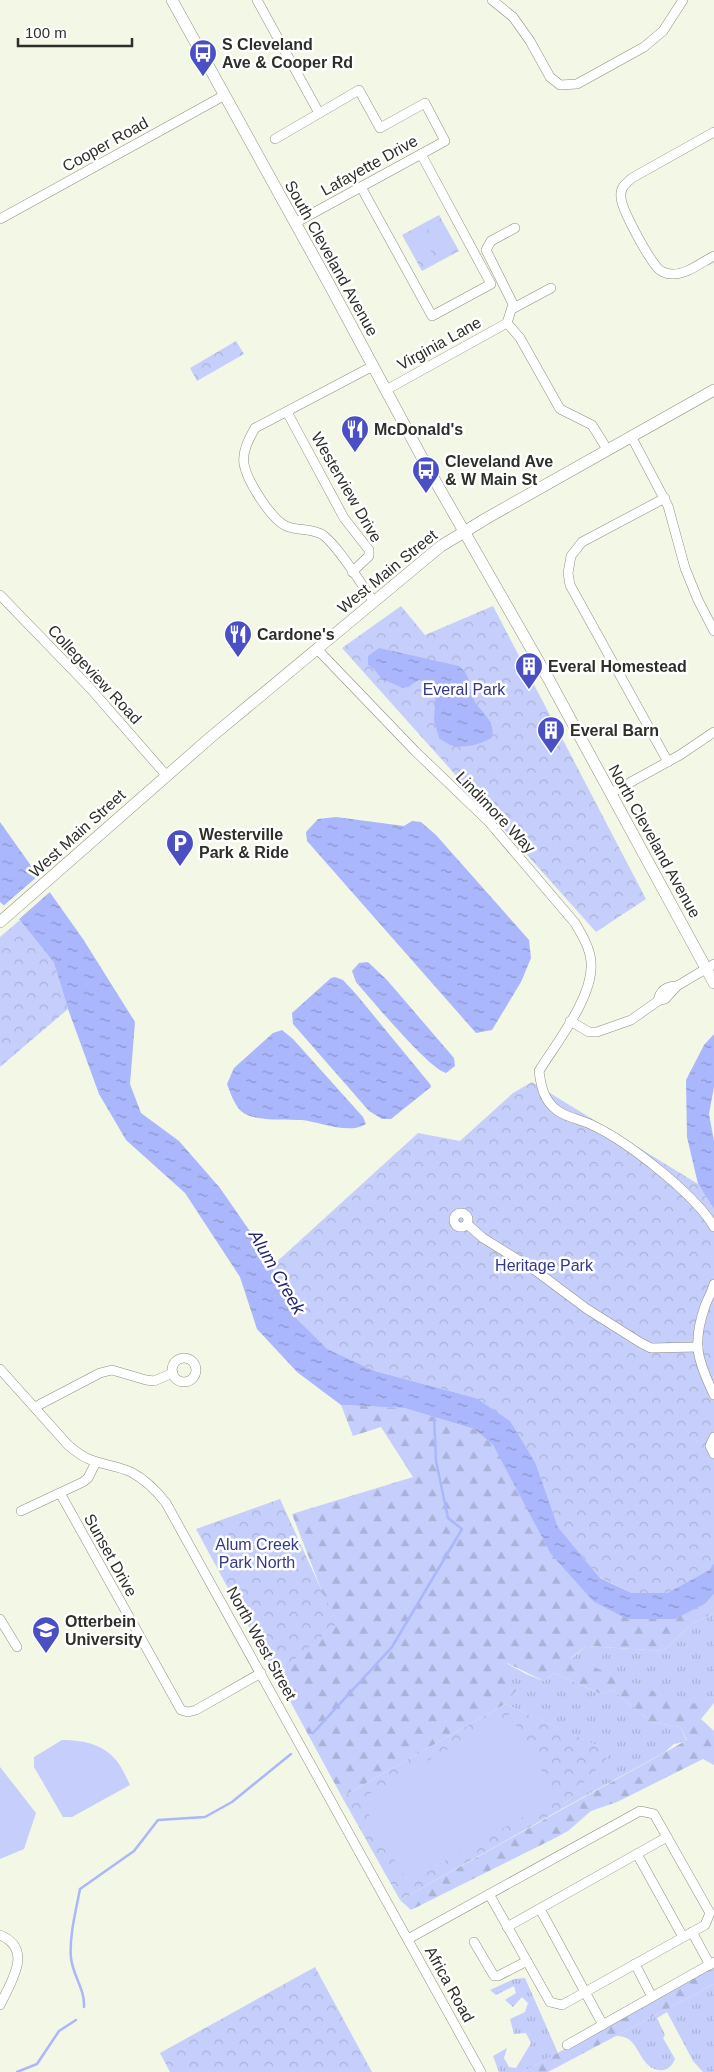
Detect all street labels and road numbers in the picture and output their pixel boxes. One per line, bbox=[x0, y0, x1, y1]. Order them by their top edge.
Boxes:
street label: Cooper Road bbox=[60, 114, 151, 175]
street label: Lafayette Drive bbox=[318, 132, 421, 199]
street label: South Cleveland Avenue bbox=[282, 178, 381, 339]
street label: Virginia Lane bbox=[394, 313, 484, 373]
street label: Westerview Drive bbox=[308, 429, 385, 545]
street label: West Main Street bbox=[334, 526, 441, 617]
street label: Collegeview Road bbox=[44, 621, 145, 727]
street label: North Cleveland Avenue bbox=[605, 762, 704, 921]
street label: Lindimore Way bbox=[453, 768, 539, 856]
street label: West Main Street bbox=[26, 786, 129, 881]
street label: Sunset Drive bbox=[81, 1511, 140, 1600]
street label: North West Street bbox=[223, 1584, 300, 1703]
street label: Africa Road bbox=[422, 1944, 477, 2025]

